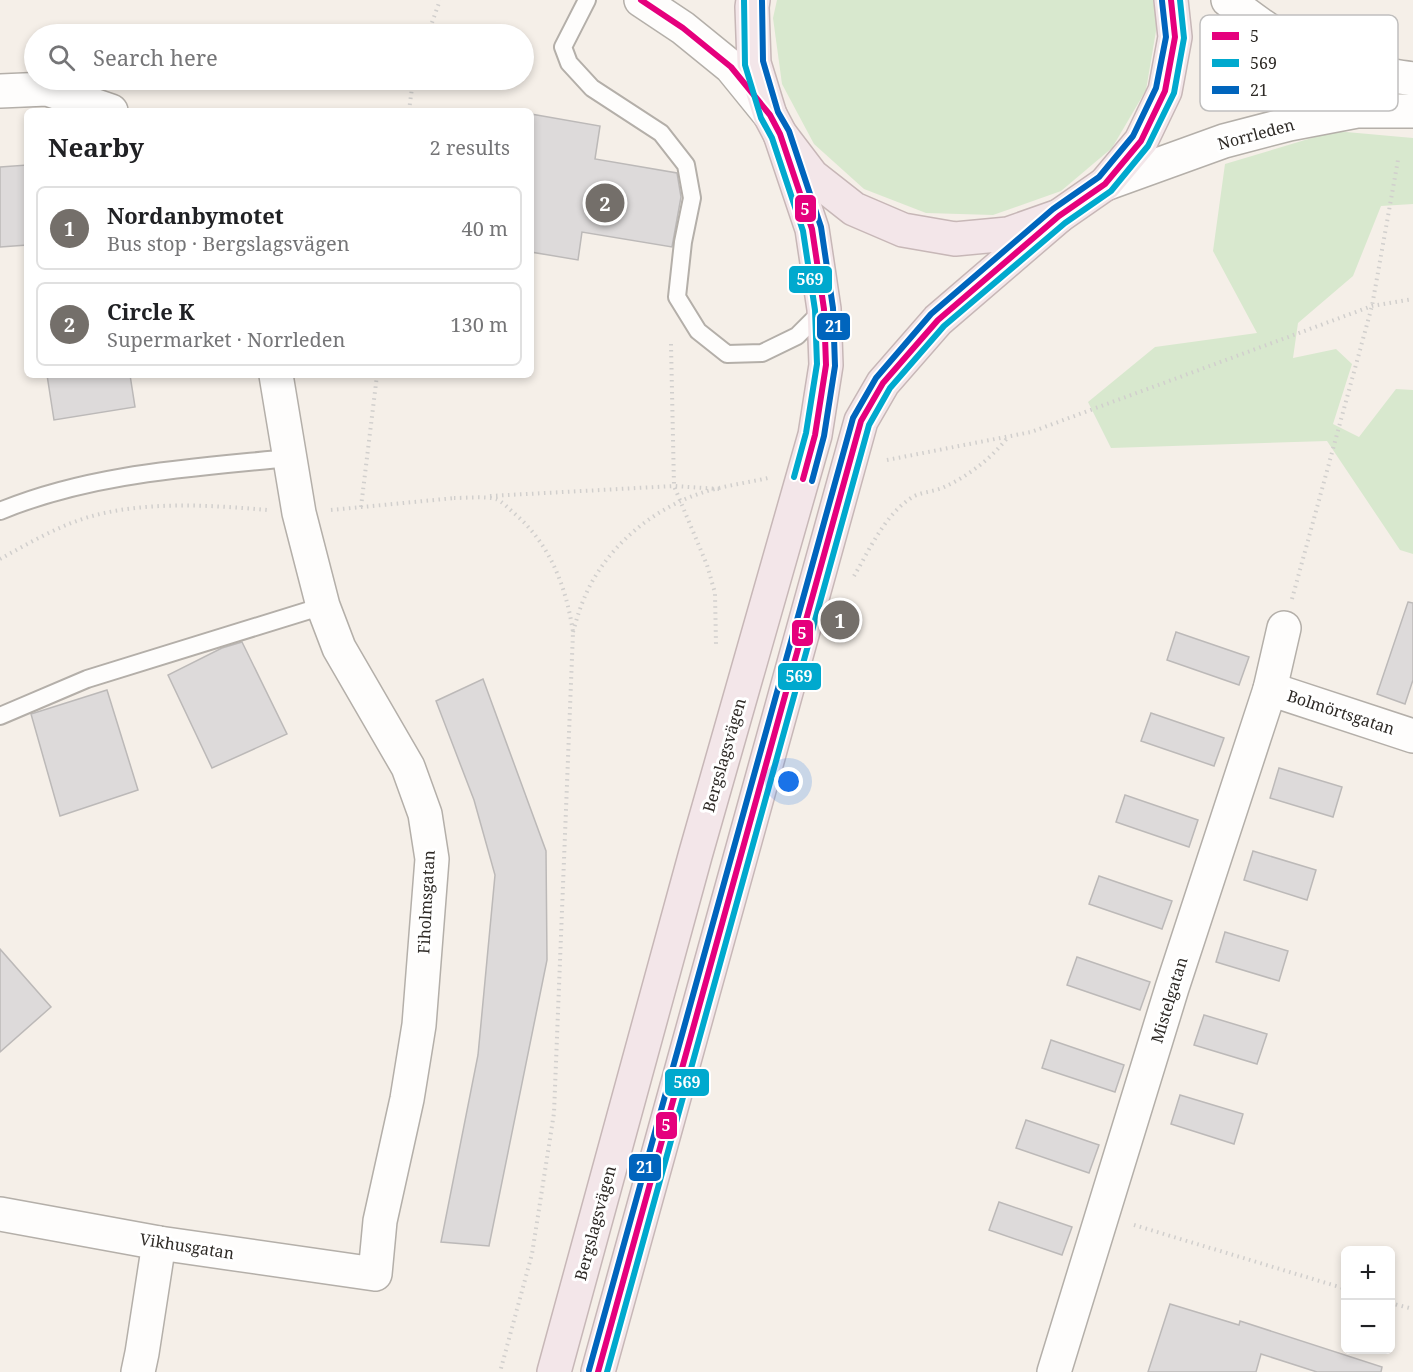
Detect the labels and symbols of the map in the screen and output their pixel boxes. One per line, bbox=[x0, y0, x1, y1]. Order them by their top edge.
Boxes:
legend bbox=[1200, 15, 1398, 111]
text: 5 bbox=[1250, 25, 1259, 47]
text: 569 bbox=[1250, 52, 1277, 74]
text: 21 bbox=[1250, 79, 1268, 101]
street label: Norrleden bbox=[1215, 113, 1297, 155]
pin: 2 bbox=[586, 180, 624, 226]
line badge: 5 bbox=[794, 194, 817, 223]
text: 5 bbox=[800, 198, 810, 220]
line badge: 569 bbox=[788, 265, 833, 294]
text: 569 bbox=[796, 268, 824, 290]
line badge: 21 bbox=[816, 312, 851, 341]
text: 21 bbox=[825, 315, 843, 337]
pin: 1 bbox=[820, 598, 860, 642]
line badge: 5 bbox=[791, 619, 814, 647]
text: 5 bbox=[797, 622, 807, 644]
line badge: 569 bbox=[777, 662, 822, 691]
text: 569 bbox=[785, 665, 813, 687]
street label: Bolmörtsgatan bbox=[1284, 684, 1398, 740]
street label: Bergslagsvägen bbox=[697, 695, 751, 815]
your location bbox=[774, 767, 803, 796]
street label: Fiholmsgatan bbox=[412, 850, 440, 954]
street label: Mistelgatan bbox=[1145, 954, 1193, 1046]
line badge: 569 bbox=[664, 1068, 710, 1097]
text: 569 bbox=[673, 1071, 701, 1093]
line badge: 5 bbox=[655, 1111, 678, 1140]
text: 5 bbox=[661, 1114, 671, 1136]
line badge: 21 bbox=[628, 1153, 662, 1182]
text: 21 bbox=[636, 1156, 654, 1178]
street label: Bergslagsvägen bbox=[569, 1163, 621, 1283]
street label: Vikhusgatan bbox=[138, 1228, 236, 1264]

